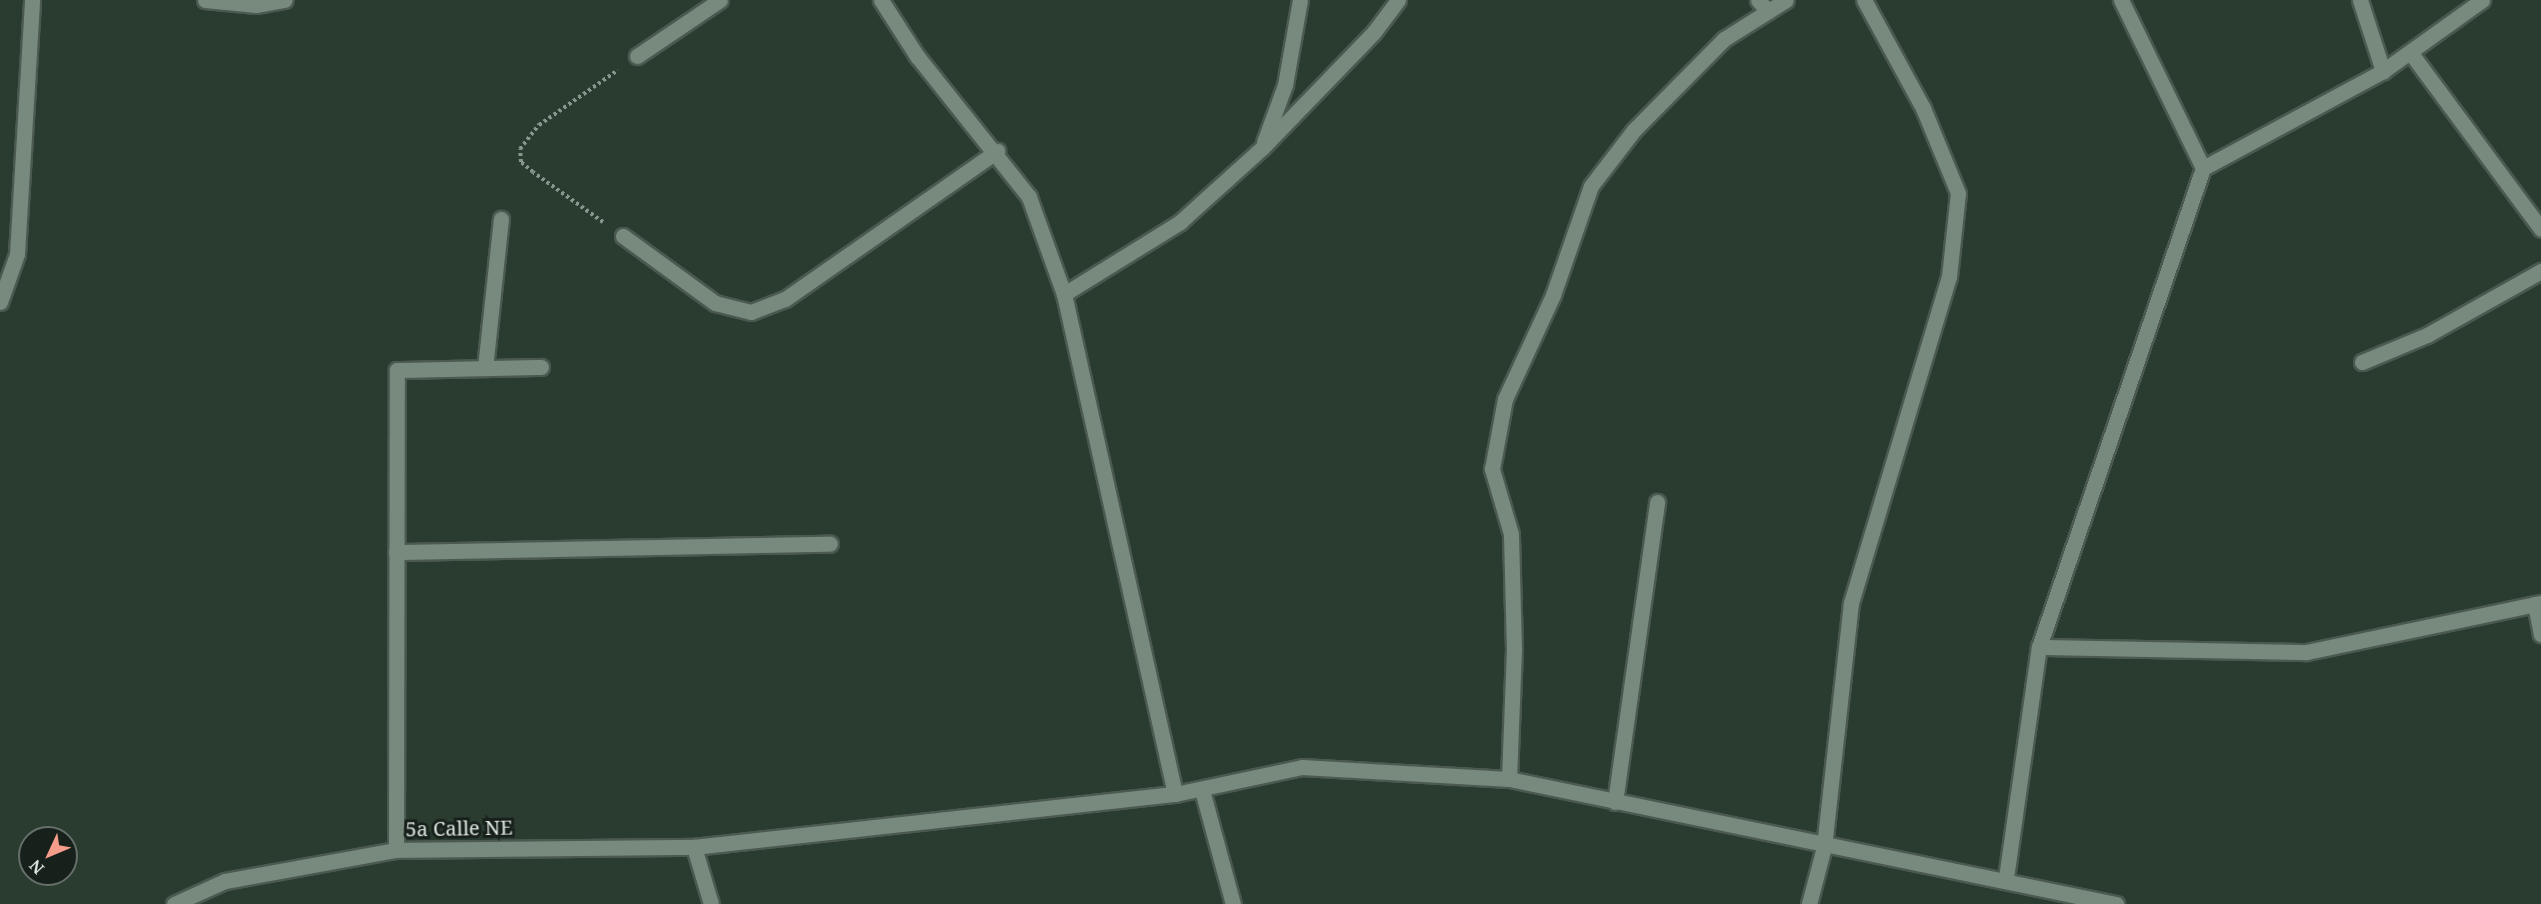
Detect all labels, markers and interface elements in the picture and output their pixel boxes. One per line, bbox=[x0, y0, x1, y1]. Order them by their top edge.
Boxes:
street label: 5a Calle NE bbox=[405, 815, 513, 841]
north arrow bbox=[18, 826, 78, 886]
text: N bbox=[24, 855, 49, 879]

